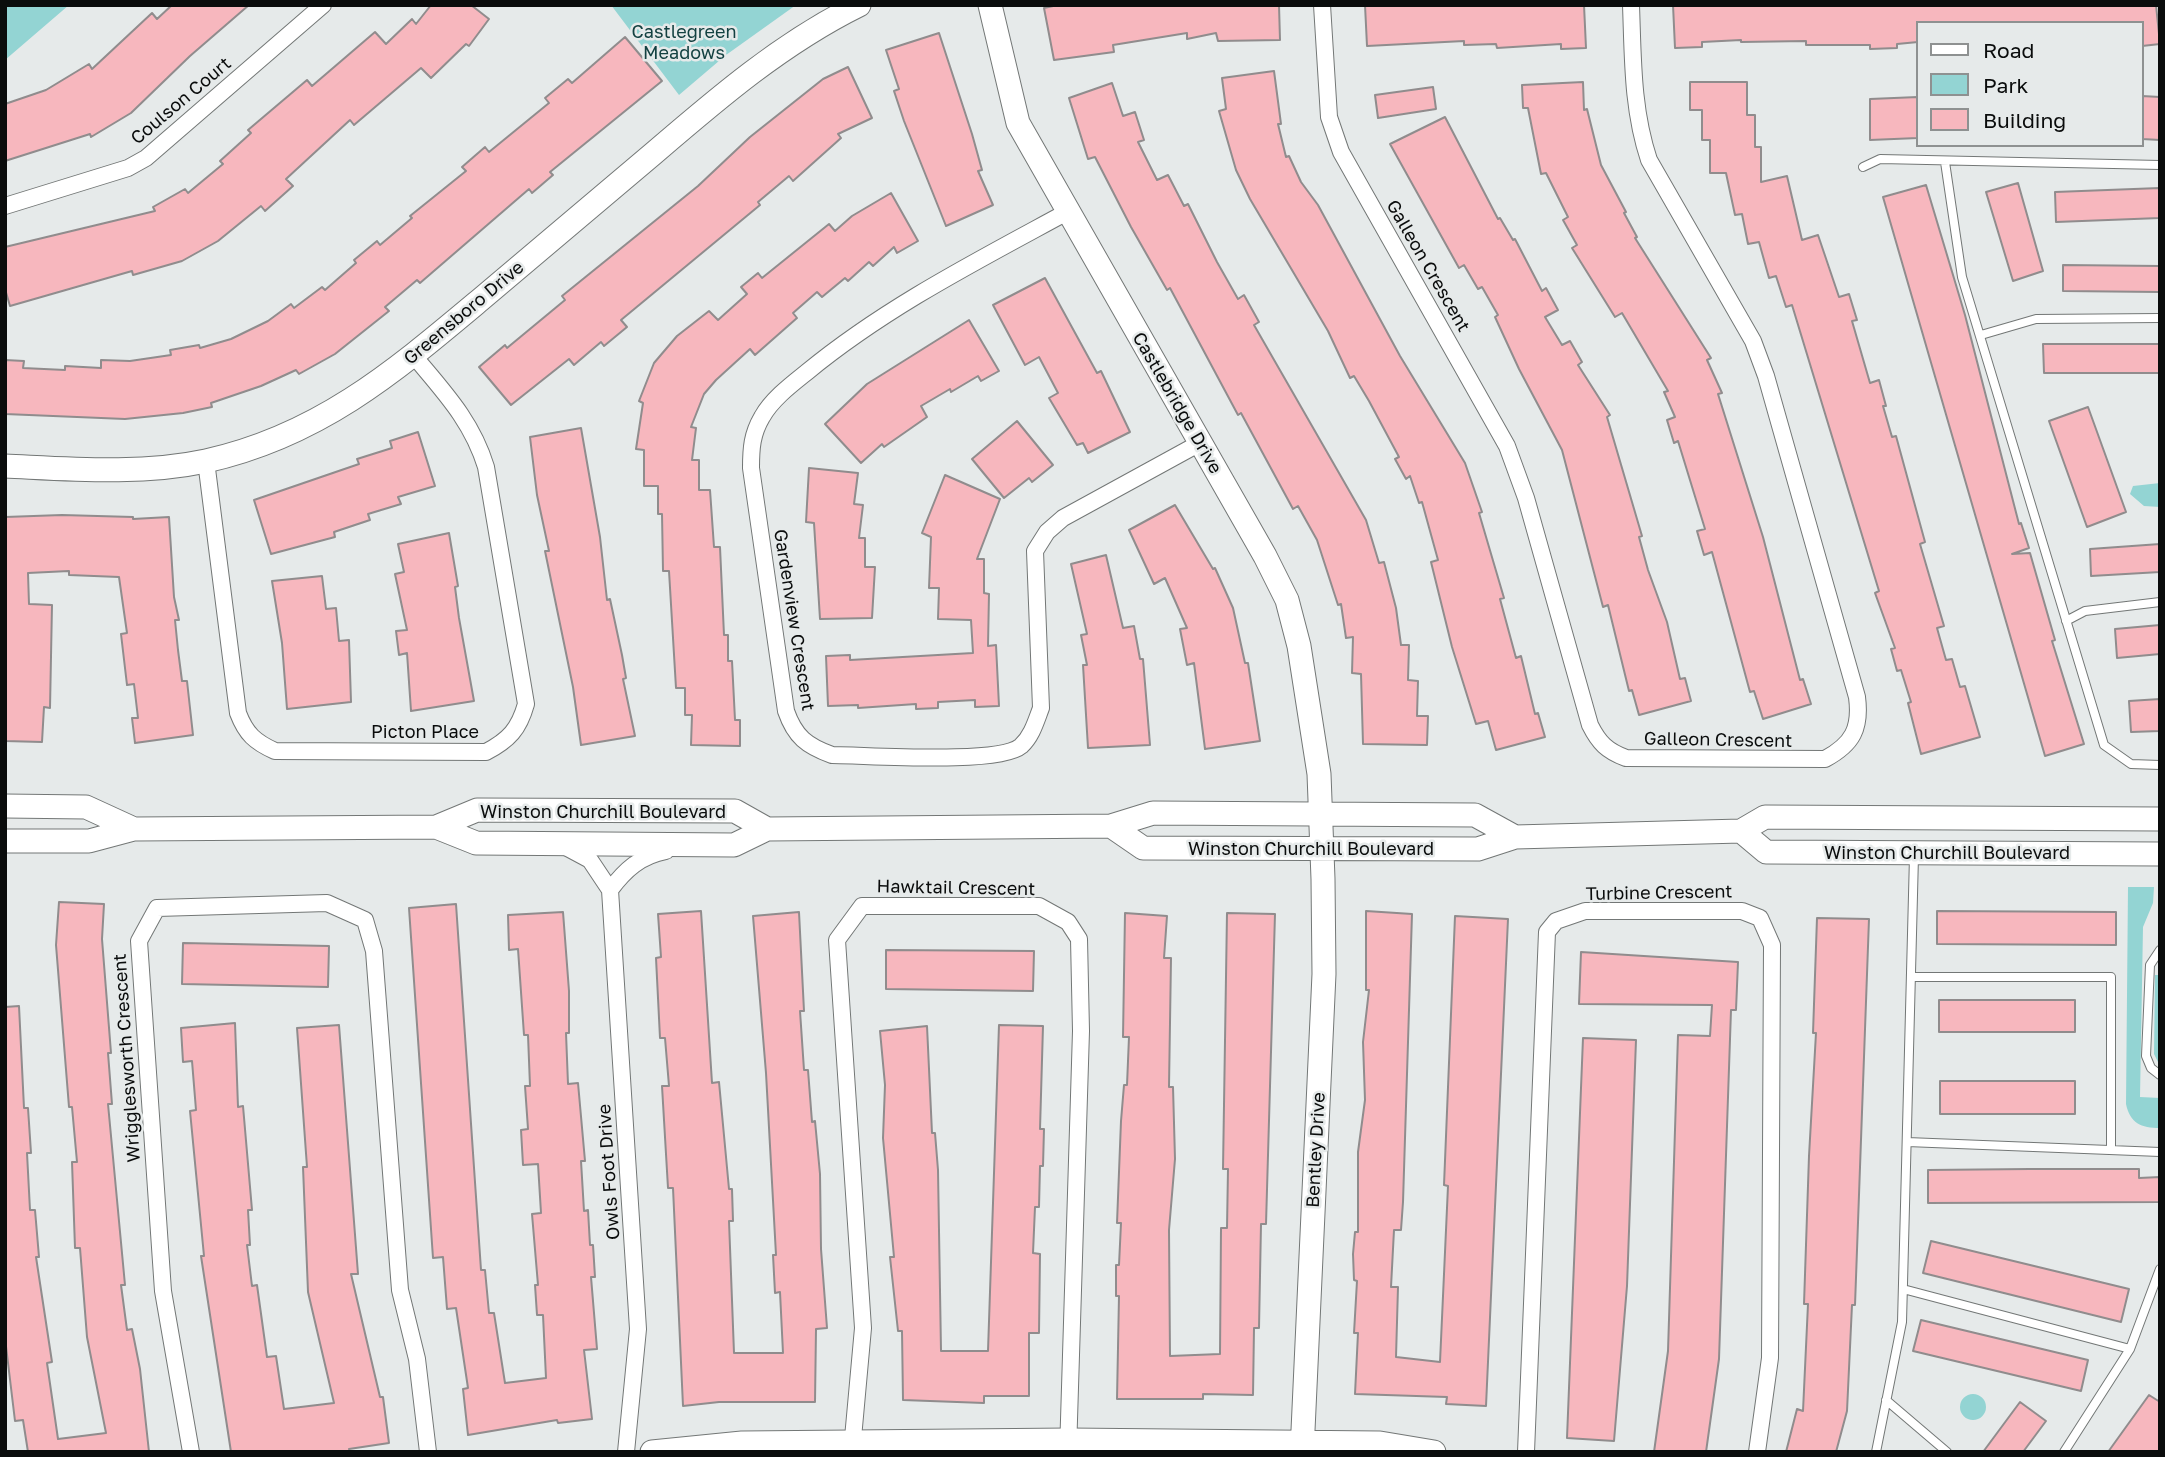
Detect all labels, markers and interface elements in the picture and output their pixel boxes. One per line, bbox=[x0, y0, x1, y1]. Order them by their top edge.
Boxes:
park label: Castlegreen Meadows bbox=[631, 21, 737, 64]
legend bbox=[1916, 21, 2144, 147]
text: Road bbox=[1983, 37, 2034, 63]
street label: Coulson Court bbox=[127, 53, 235, 149]
text: Park bbox=[1983, 72, 2028, 98]
text: Building bbox=[1983, 107, 2066, 133]
street label: Galleon Crescent bbox=[1382, 196, 1474, 336]
street label: Greensboro Drive bbox=[400, 257, 528, 369]
street label: Castlebridge Drive bbox=[1128, 328, 1226, 478]
street label: Gardenview Crescent bbox=[769, 528, 819, 712]
street label: Picton Place bbox=[371, 721, 479, 743]
street label: Galleon Crescent bbox=[1644, 728, 1792, 752]
street label: Winston Churchill Boulevard bbox=[480, 801, 726, 823]
street label: Winston Churchill Boulevard bbox=[1188, 838, 1434, 860]
street label: Winston Churchill Boulevard bbox=[1824, 842, 2070, 864]
street label: Hawktail Crescent bbox=[877, 876, 1035, 900]
street label: Turbine Crescent bbox=[1585, 881, 1733, 905]
street label: Wrigglesworth Crescent bbox=[109, 953, 145, 1163]
street label: Bentley Drive bbox=[1302, 1092, 1330, 1208]
street label: Owls Foot Drive bbox=[593, 1103, 625, 1241]

